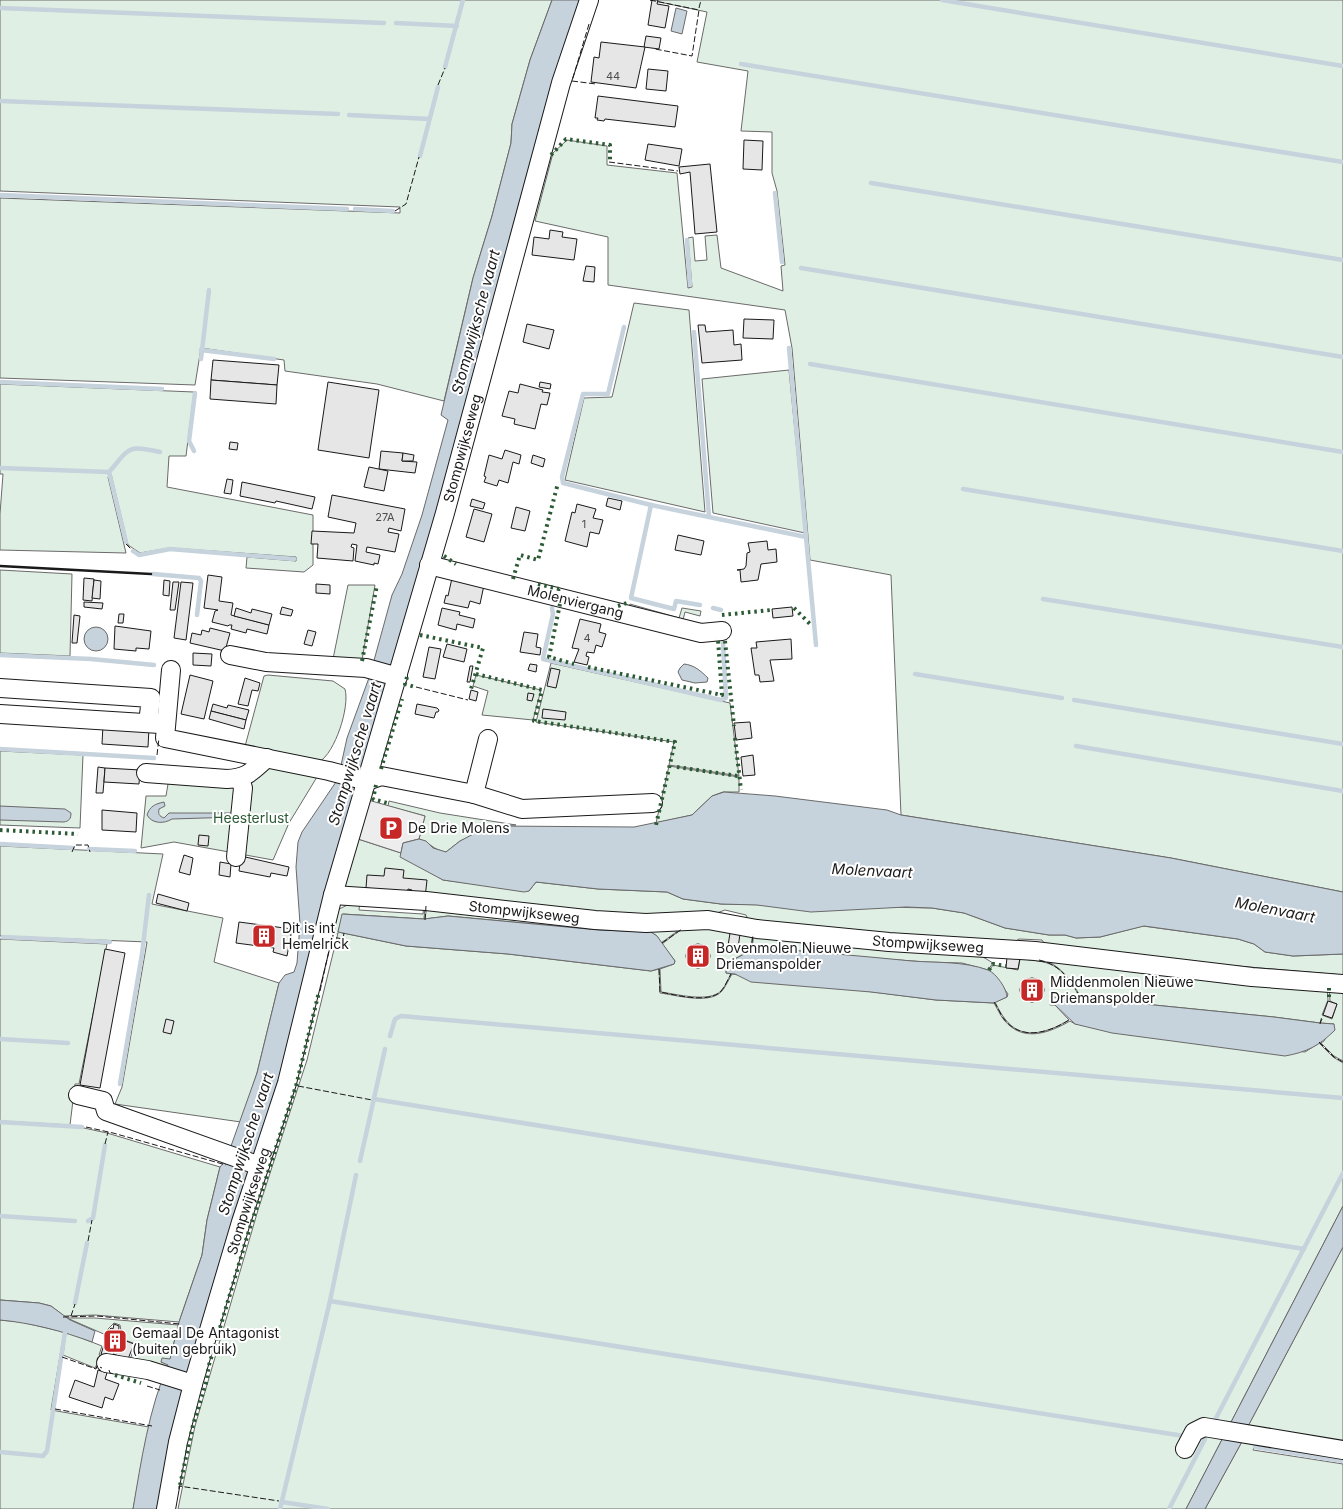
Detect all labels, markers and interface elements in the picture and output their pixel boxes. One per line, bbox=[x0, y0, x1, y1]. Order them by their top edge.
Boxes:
house number: 44 bbox=[606, 69, 620, 83]
water label: Stompwijksche vaart bbox=[447, 247, 504, 396]
street label: Stompwijkseweg bbox=[439, 392, 485, 504]
house number: 27A bbox=[375, 510, 395, 524]
house number: 1 bbox=[582, 517, 586, 531]
street label: Molenviergang bbox=[526, 581, 625, 621]
house number: 4 bbox=[583, 631, 591, 645]
water label: Stompwijksche vaart bbox=[324, 679, 386, 828]
park label: Heesterlust bbox=[213, 809, 289, 826]
parking icon: De Drie Molens bbox=[378, 815, 404, 841]
place label: De Drie Molens bbox=[408, 819, 510, 836]
water label: Molenvaart bbox=[831, 859, 914, 882]
water label: Molenvaart bbox=[1234, 892, 1318, 927]
street label: Stompwijkseweg bbox=[468, 897, 581, 926]
place label: Dit is int Hemelrick bbox=[282, 919, 349, 952]
building icon: Dit is int Hemelrick bbox=[251, 923, 277, 949]
street label: Stompwijkseweg bbox=[872, 931, 984, 956]
place label: Bovenmolen Nieuwe Driemanspolder bbox=[716, 939, 851, 972]
building icon: Bovenmolen Nieuwe Driemanspolder bbox=[685, 943, 711, 969]
place label: Middenmolen Nieuwe Driemanspolder bbox=[1050, 973, 1194, 1006]
building icon: Middenmolen Nieuwe Driemanspolder bbox=[1019, 977, 1045, 1003]
water label: Stompwijksche vaart bbox=[213, 1069, 278, 1218]
street label: Stompwijkseweg bbox=[223, 1145, 273, 1257]
place label: Gemaal De Antagonist (buiten gebruik) bbox=[132, 1324, 280, 1357]
building icon: Gemaal De Antagonist (buiten gebruik) bbox=[102, 1328, 128, 1354]

